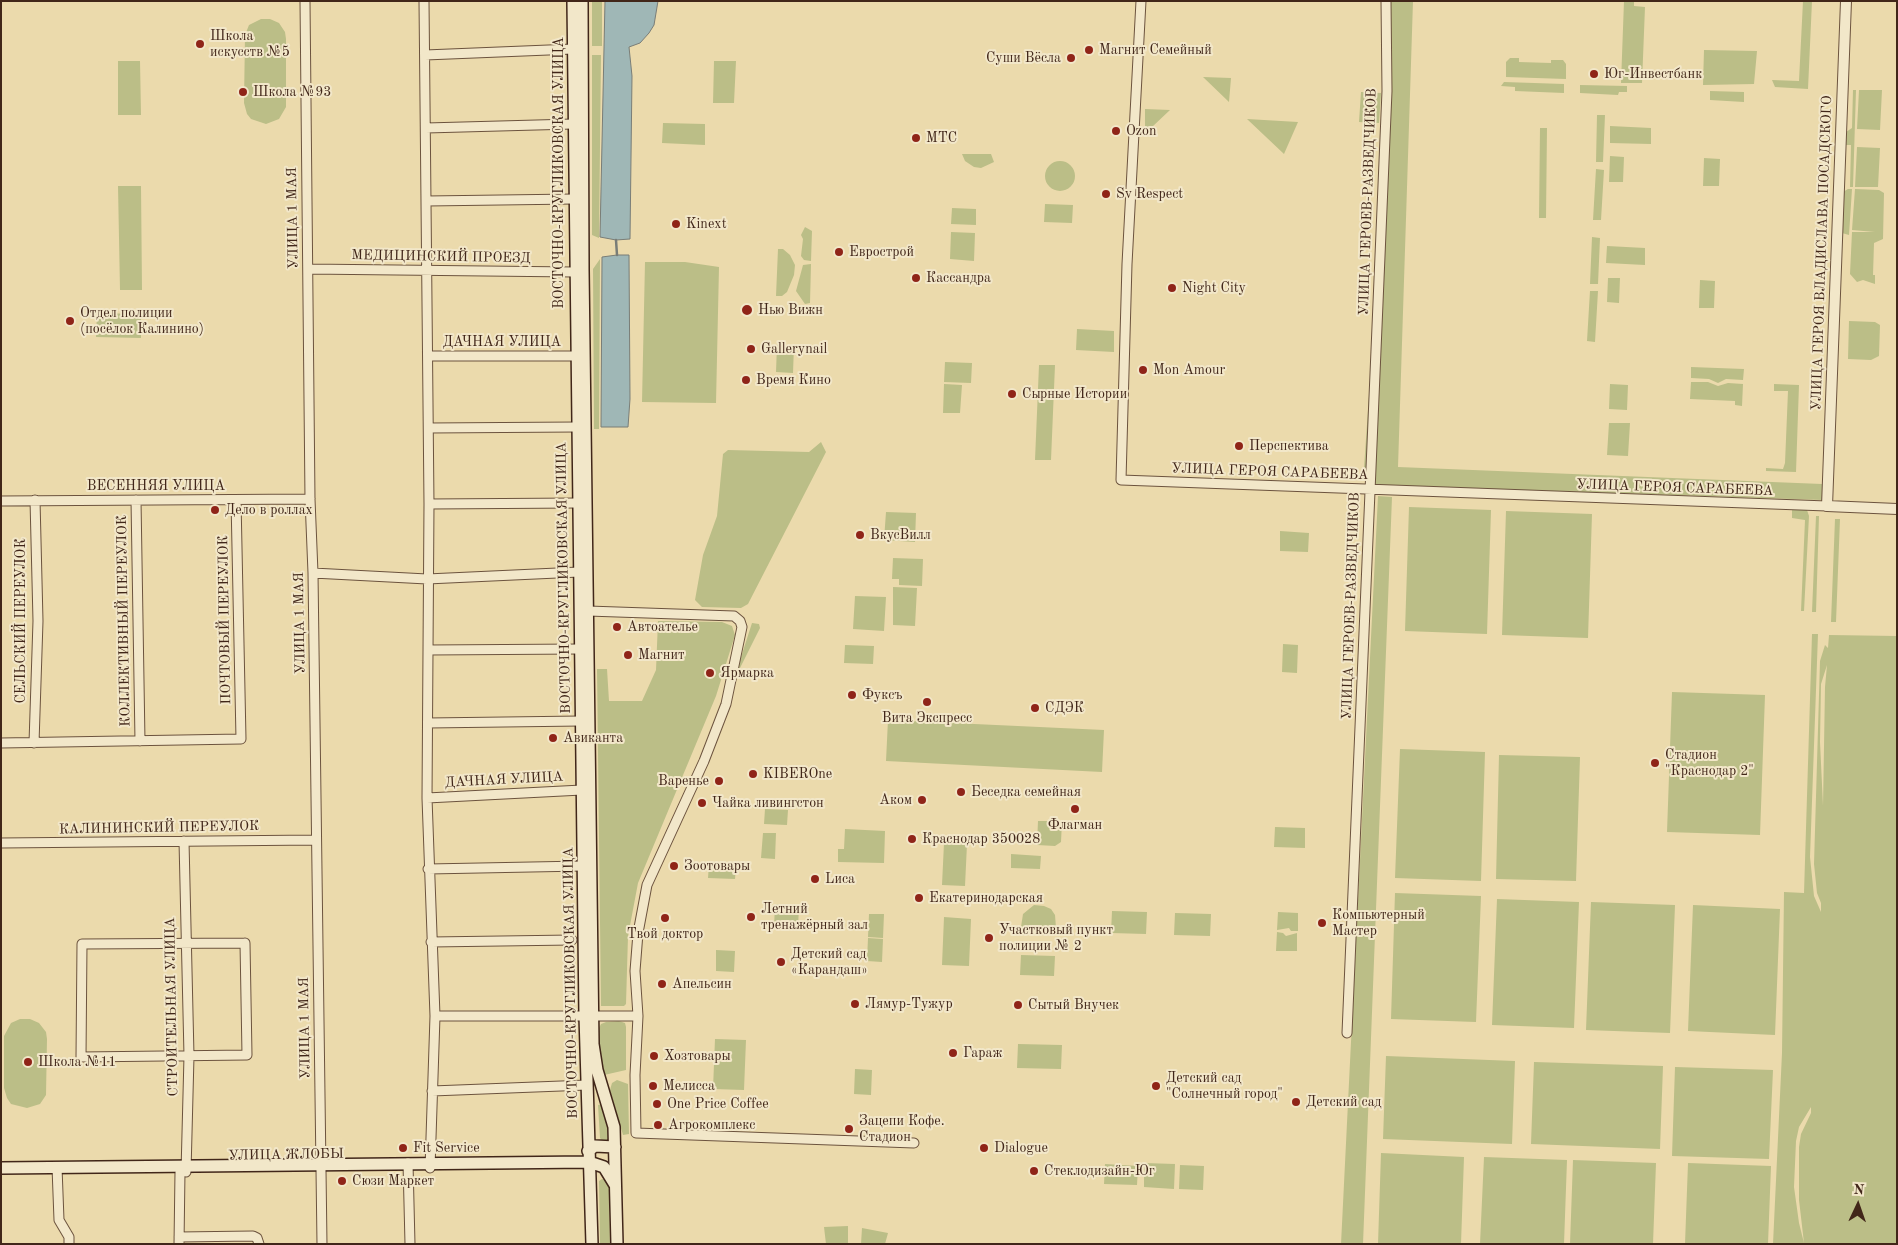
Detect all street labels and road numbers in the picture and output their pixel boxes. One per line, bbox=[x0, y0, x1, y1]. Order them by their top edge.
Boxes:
street label: ВОСТОЧНО-КРУГЛИКОВСКАЯ УЛИЦА bbox=[551, 37, 567, 309]
street label: УЛИЦА ГЕРОЕВ-РАЗВЕДЧИКОВ bbox=[1356, 88, 1380, 316]
street label: УЛИЦА ГЕРОЯ ВЛАДИСЛАВА ПОСАДСКОГО bbox=[1808, 95, 1836, 411]
street label: УЛИЦА 1 МАЯ bbox=[284, 167, 302, 269]
street label: МЕДИЦИНСКИЙ ПРОЕЗД bbox=[351, 247, 531, 267]
street label: ДАЧНАЯ УЛИЦА bbox=[443, 334, 561, 350]
street label: ВОСТОЧНО-КРУГЛИКОВСКАЯ УЛИЦА bbox=[553, 442, 575, 714]
street label: УЛИЦА ГЕРОЯ САРАБЕЕВА bbox=[1171, 460, 1369, 484]
street label: УЛИЦА ГЕРОЯ САРАБЕЕВА bbox=[1576, 476, 1774, 500]
street label: ВЕСЕННЯЯ УЛИЦА bbox=[87, 478, 225, 494]
street label: УЛИЦА ГЕРОЕВ-РАЗВЕДЧИКОВ bbox=[1339, 492, 1363, 720]
street label: КОЛЛЕКТИВНЫЙ ПЕРЕУЛОК bbox=[114, 515, 134, 727]
street label: ПОЧТОВЫЙ ПЕРЕУЛОК bbox=[215, 535, 235, 705]
street label: СЕЛЬСКИЙ ПЕРЕУЛОК bbox=[13, 538, 29, 704]
street label: УЛИЦА 1 МАЯ bbox=[291, 572, 309, 674]
street label: ДАЧНАЯ УЛИЦА bbox=[444, 769, 564, 791]
street label: КАЛИНИНСКИЙ ПЕРЕУЛОК bbox=[59, 818, 259, 838]
street label: ВОСТОЧНО-КРУГЛИКОВСКАЯ УЛИЦА bbox=[560, 847, 582, 1119]
street label: СТРОИТЕЛЬНАЯ УЛИЦА bbox=[162, 917, 182, 1097]
street label: УЛИЦА 1 МАЯ bbox=[296, 977, 314, 1079]
street label: УЛИЦА ЖЛОБЫ bbox=[228, 1146, 344, 1164]

